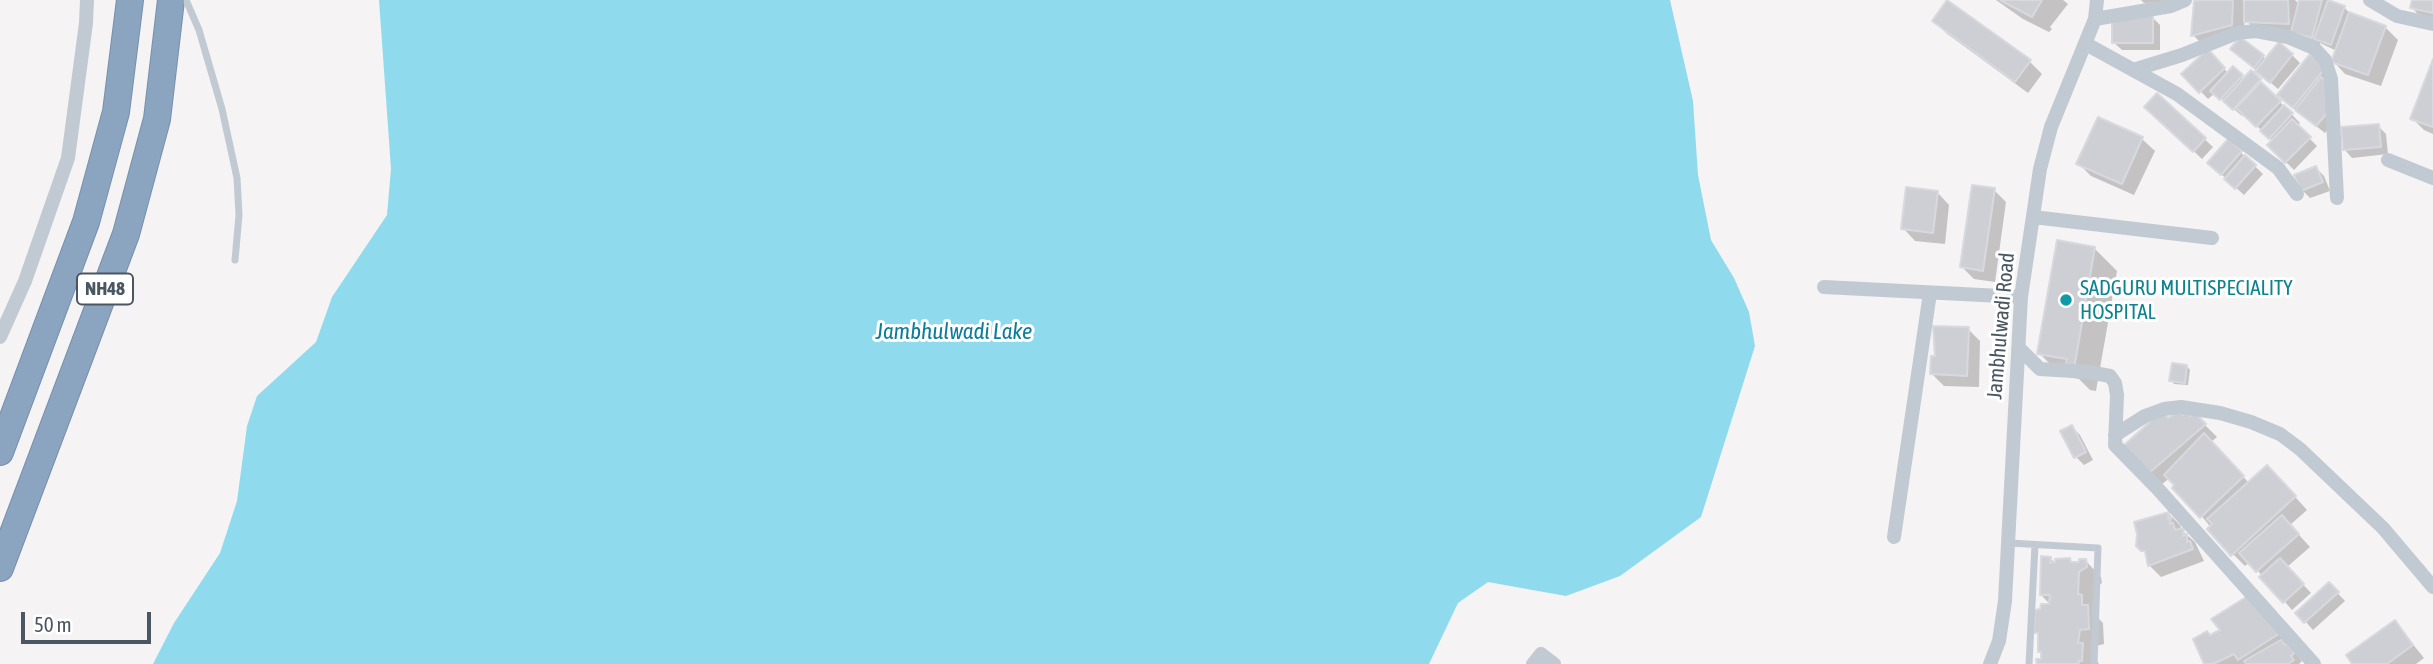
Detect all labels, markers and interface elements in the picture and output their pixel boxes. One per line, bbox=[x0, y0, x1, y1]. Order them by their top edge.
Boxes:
street label: Jambhulwadi Road bbox=[1982, 252, 2020, 400]
road number: NH48 bbox=[77, 274, 133, 304]
place label: SADGURU MULTISPECIALITY HOSPITAL bbox=[2080, 275, 2293, 325]
marker: SADGURU MULTISPECIALITY HOSPITAL bbox=[2058, 292, 2074, 308]
water label: Jambhulwadi Lake bbox=[876, 318, 1032, 346]
scale bar bbox=[24, 598, 154, 642]
text: 50 m bbox=[34, 612, 72, 636]

